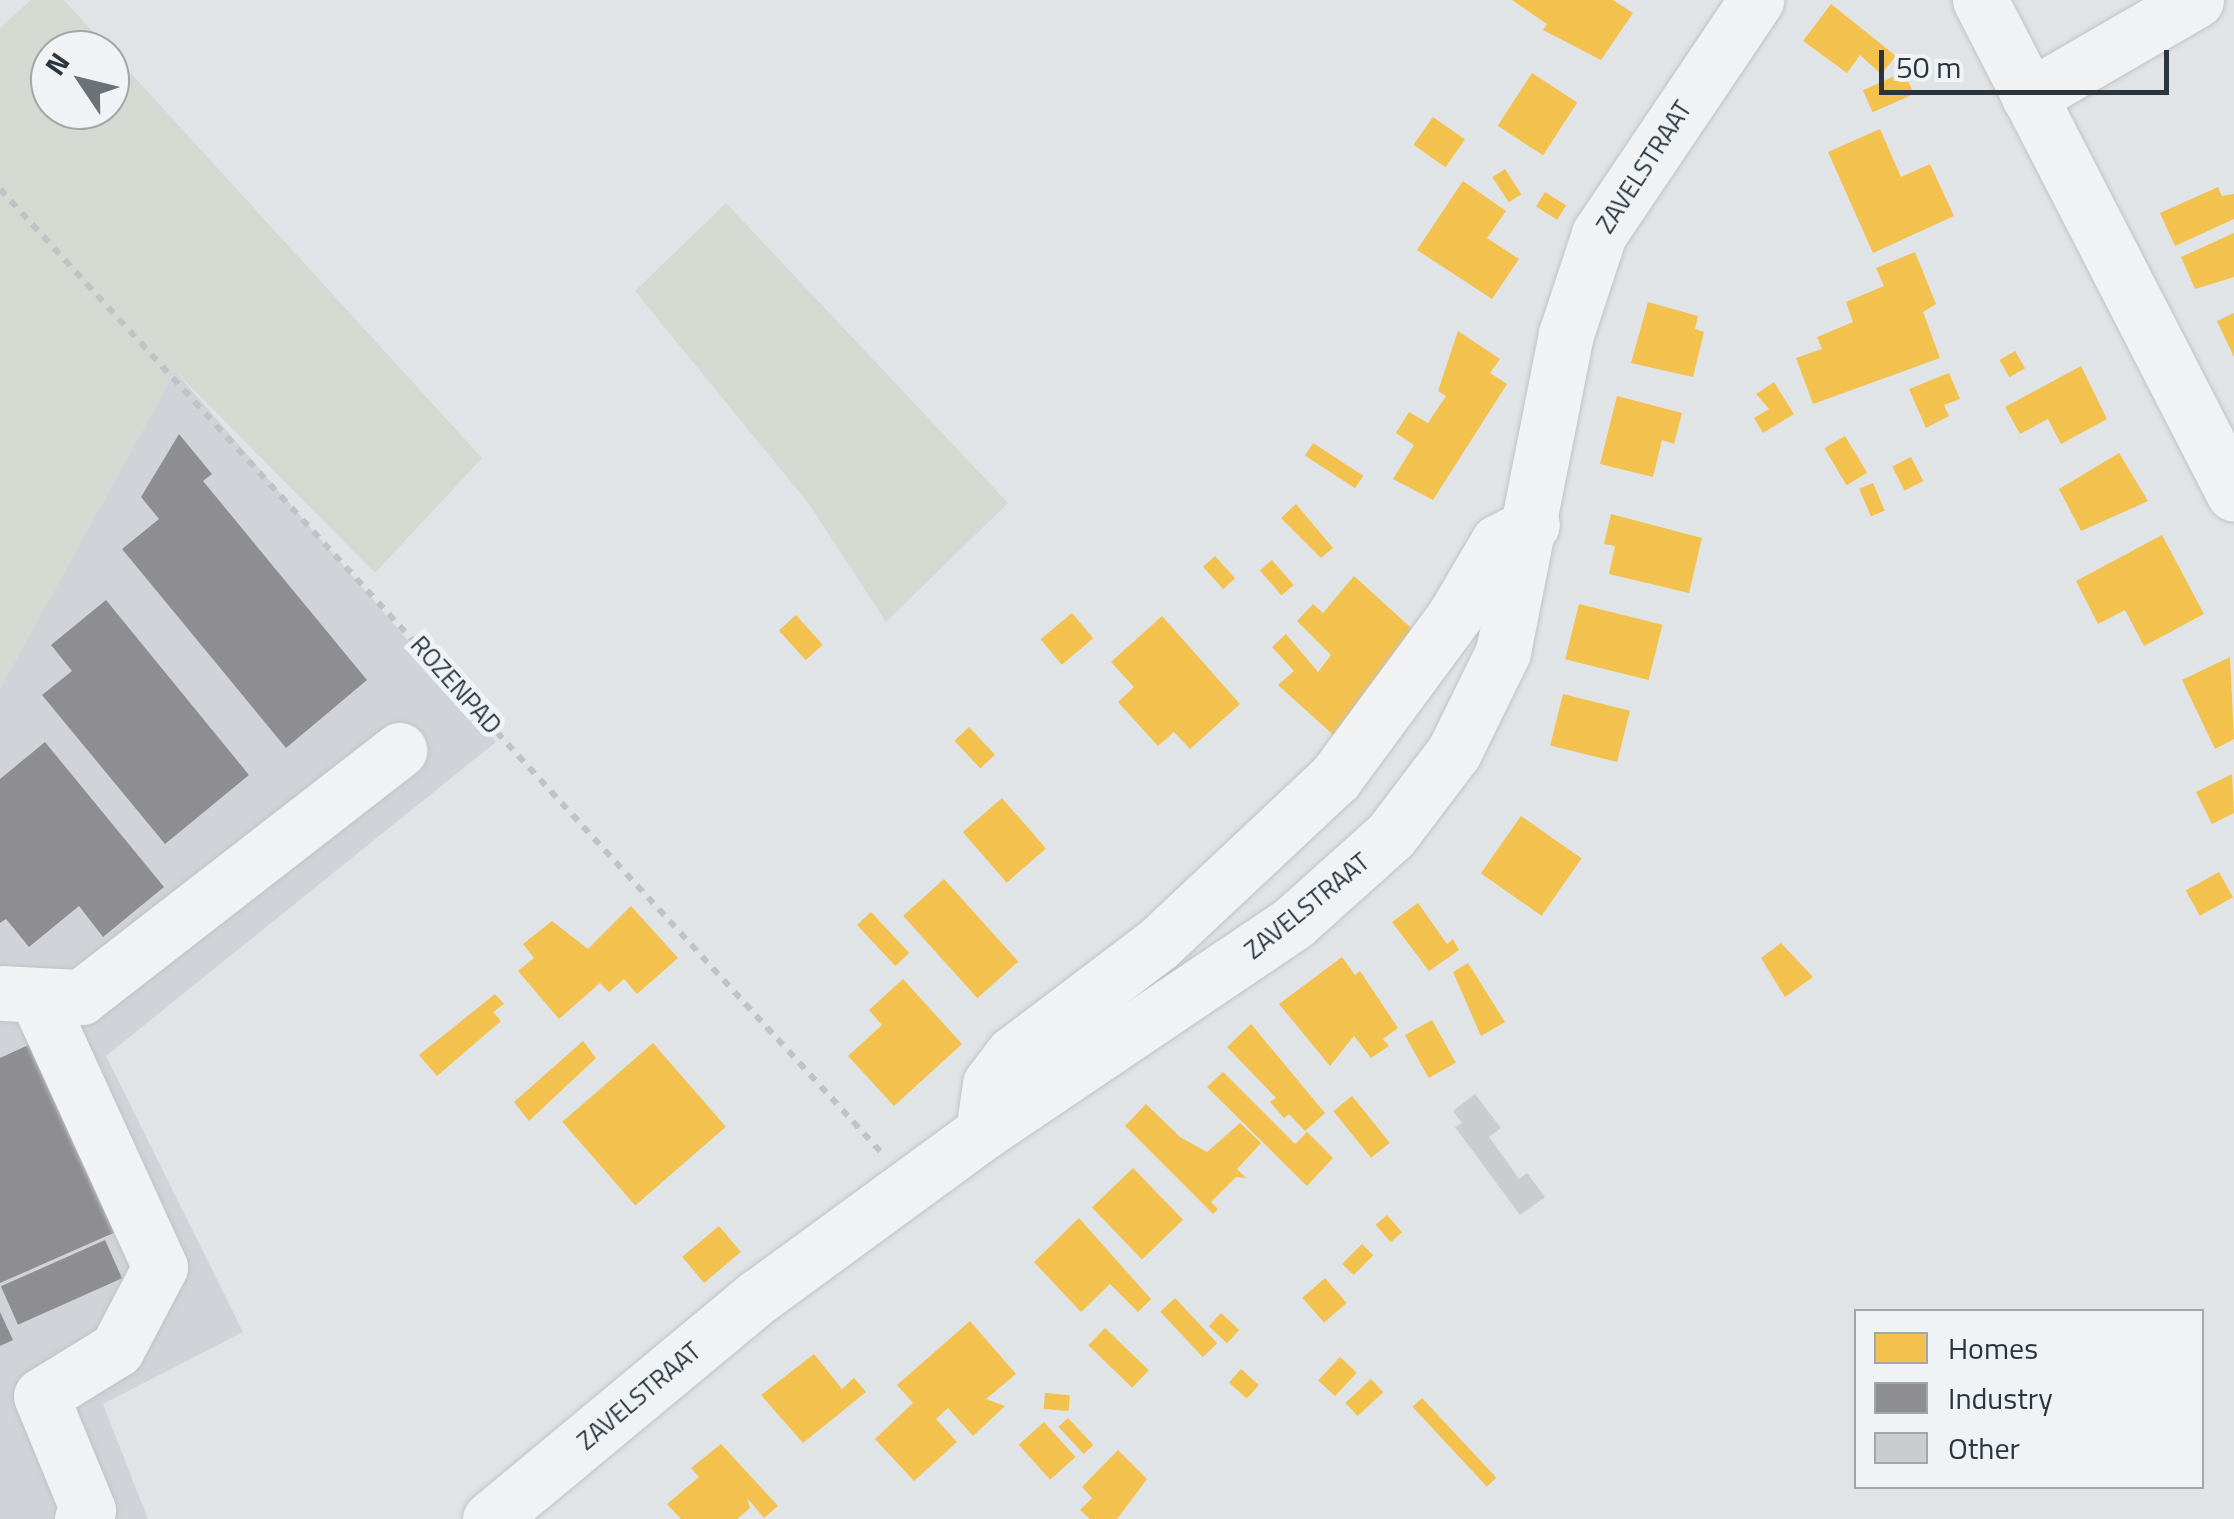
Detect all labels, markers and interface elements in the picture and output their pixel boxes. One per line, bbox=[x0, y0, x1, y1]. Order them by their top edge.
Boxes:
north arrow bbox=[30, 30, 130, 130]
scale bar bbox=[1884, 30, 2174, 92]
text: N bbox=[33, 43, 80, 84]
text: 50 m bbox=[1896, 44, 1961, 90]
street label: ZAVELSTRAAT bbox=[1590, 95, 1698, 239]
street label: ROZENPAD bbox=[404, 630, 508, 740]
street label: ZAVELSTRAAT bbox=[1239, 847, 1375, 965]
legend bbox=[1854, 1309, 2204, 1489]
text: Homes bbox=[1948, 1325, 2038, 1371]
street label: ZAVELSTRAAT bbox=[571, 1336, 707, 1456]
text: Industry bbox=[1948, 1375, 2053, 1421]
text: Other bbox=[1948, 1425, 2020, 1471]

